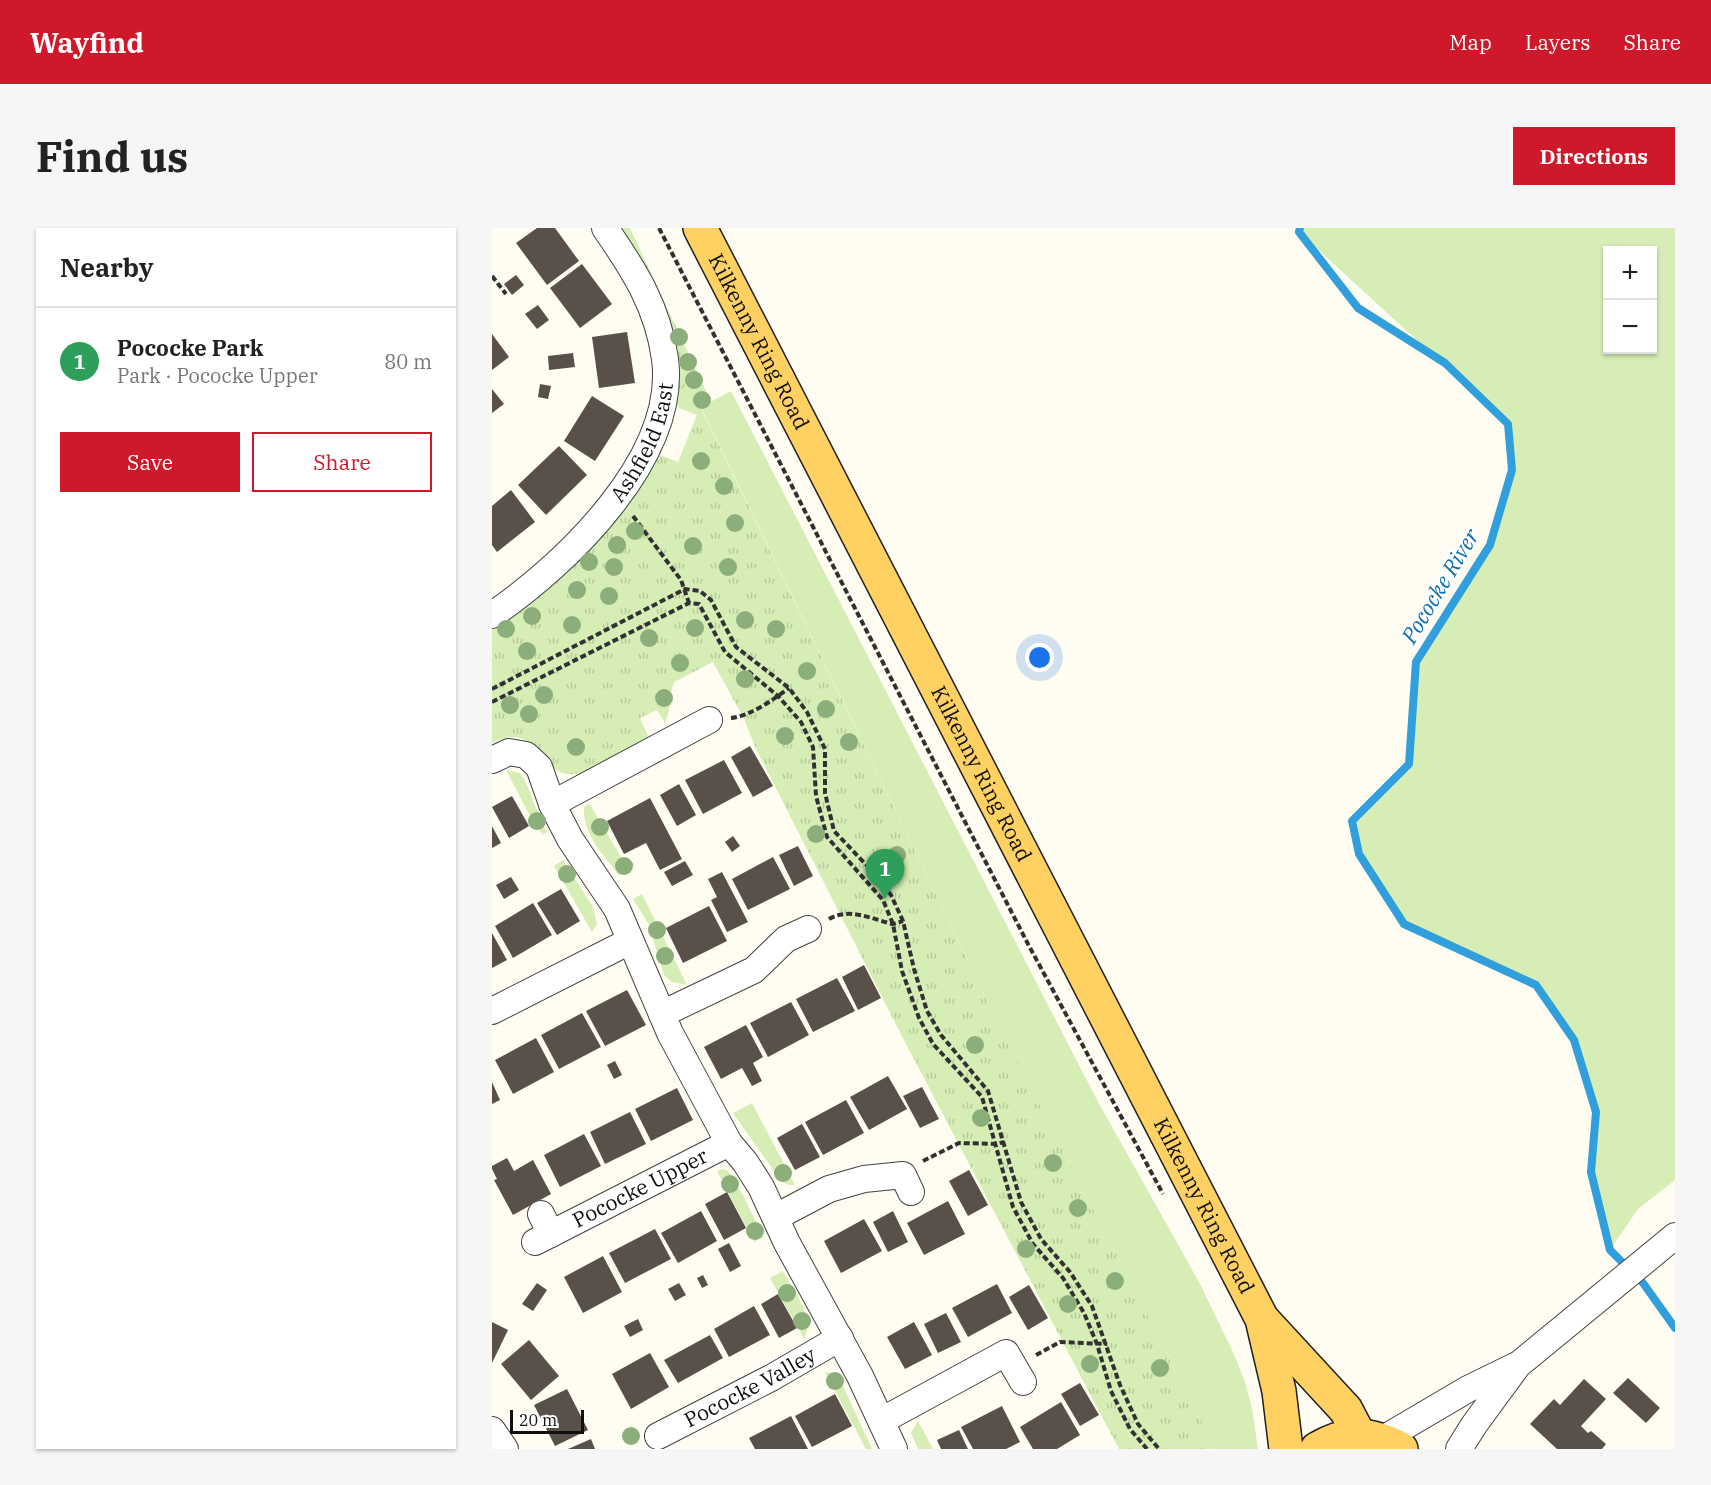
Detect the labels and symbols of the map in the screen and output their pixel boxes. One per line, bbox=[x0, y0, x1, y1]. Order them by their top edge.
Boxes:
street label: Kilkenny Ring Road bbox=[703, 249, 817, 434]
street label: Ashfield East bbox=[603, 382, 679, 507]
water label: Pococke River bbox=[1393, 522, 1486, 649]
your location bbox=[1025, 643, 1054, 672]
street label: Kilkenny Ring Road bbox=[925, 681, 1039, 866]
pin: 1 bbox=[866, 850, 904, 899]
street label: Kilkenny Ring Road bbox=[1148, 1113, 1262, 1298]
street label: Pococke Upper bbox=[567, 1141, 713, 1234]
street label: Pococke Valley bbox=[679, 1340, 821, 1433]
scale bar bbox=[510, 1407, 584, 1434]

